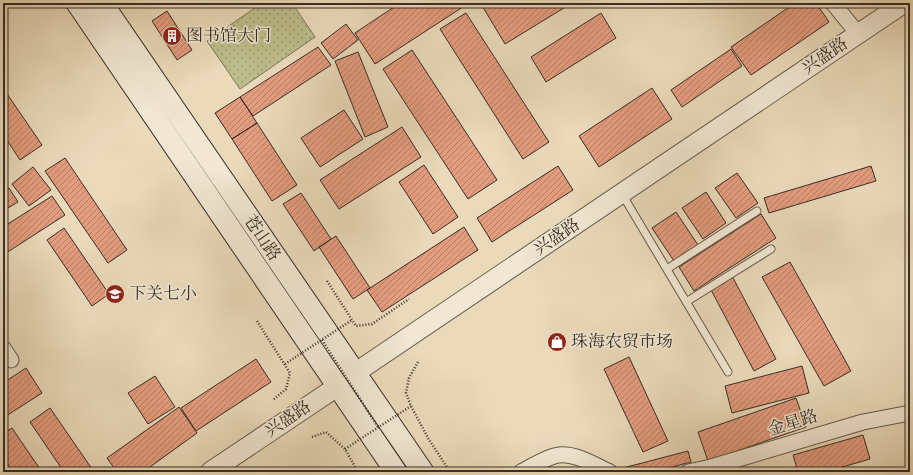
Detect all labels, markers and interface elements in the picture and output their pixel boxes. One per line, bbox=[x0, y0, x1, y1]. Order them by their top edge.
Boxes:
building icon: 图书馆大门 bbox=[161, 25, 183, 47]
place label: 图书馆大门 bbox=[186, 25, 271, 47]
street label: 兴盛路 bbox=[798, 33, 852, 79]
street label: 苍山路 bbox=[239, 211, 285, 265]
street label: 兴盛路 bbox=[530, 214, 584, 260]
school or university icon: 下关七小 bbox=[104, 283, 126, 305]
place label: 下关七小 bbox=[129, 283, 197, 305]
shop icon: 珠海农贸市场 bbox=[546, 331, 568, 353]
place label: 珠海农贸市场 bbox=[571, 331, 673, 353]
street label: 兴盛路 bbox=[261, 396, 315, 442]
street label: 金星路 bbox=[765, 405, 821, 441]

